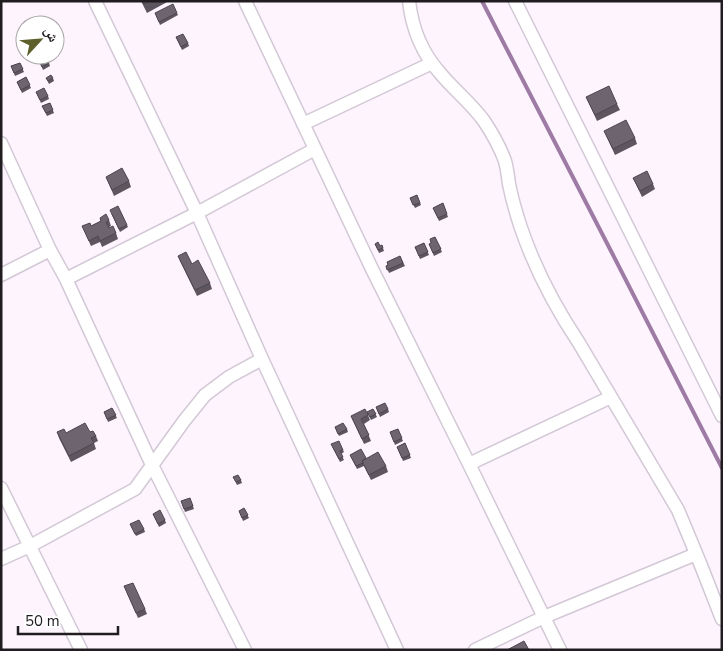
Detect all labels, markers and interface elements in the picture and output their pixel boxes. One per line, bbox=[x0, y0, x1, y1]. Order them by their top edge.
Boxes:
north arrow bbox=[15, 15, 65, 65]
text: ش bbox=[39, 24, 63, 45]
scale bar bbox=[18, 604, 118, 636]
text: 50 m bbox=[25, 611, 60, 631]

